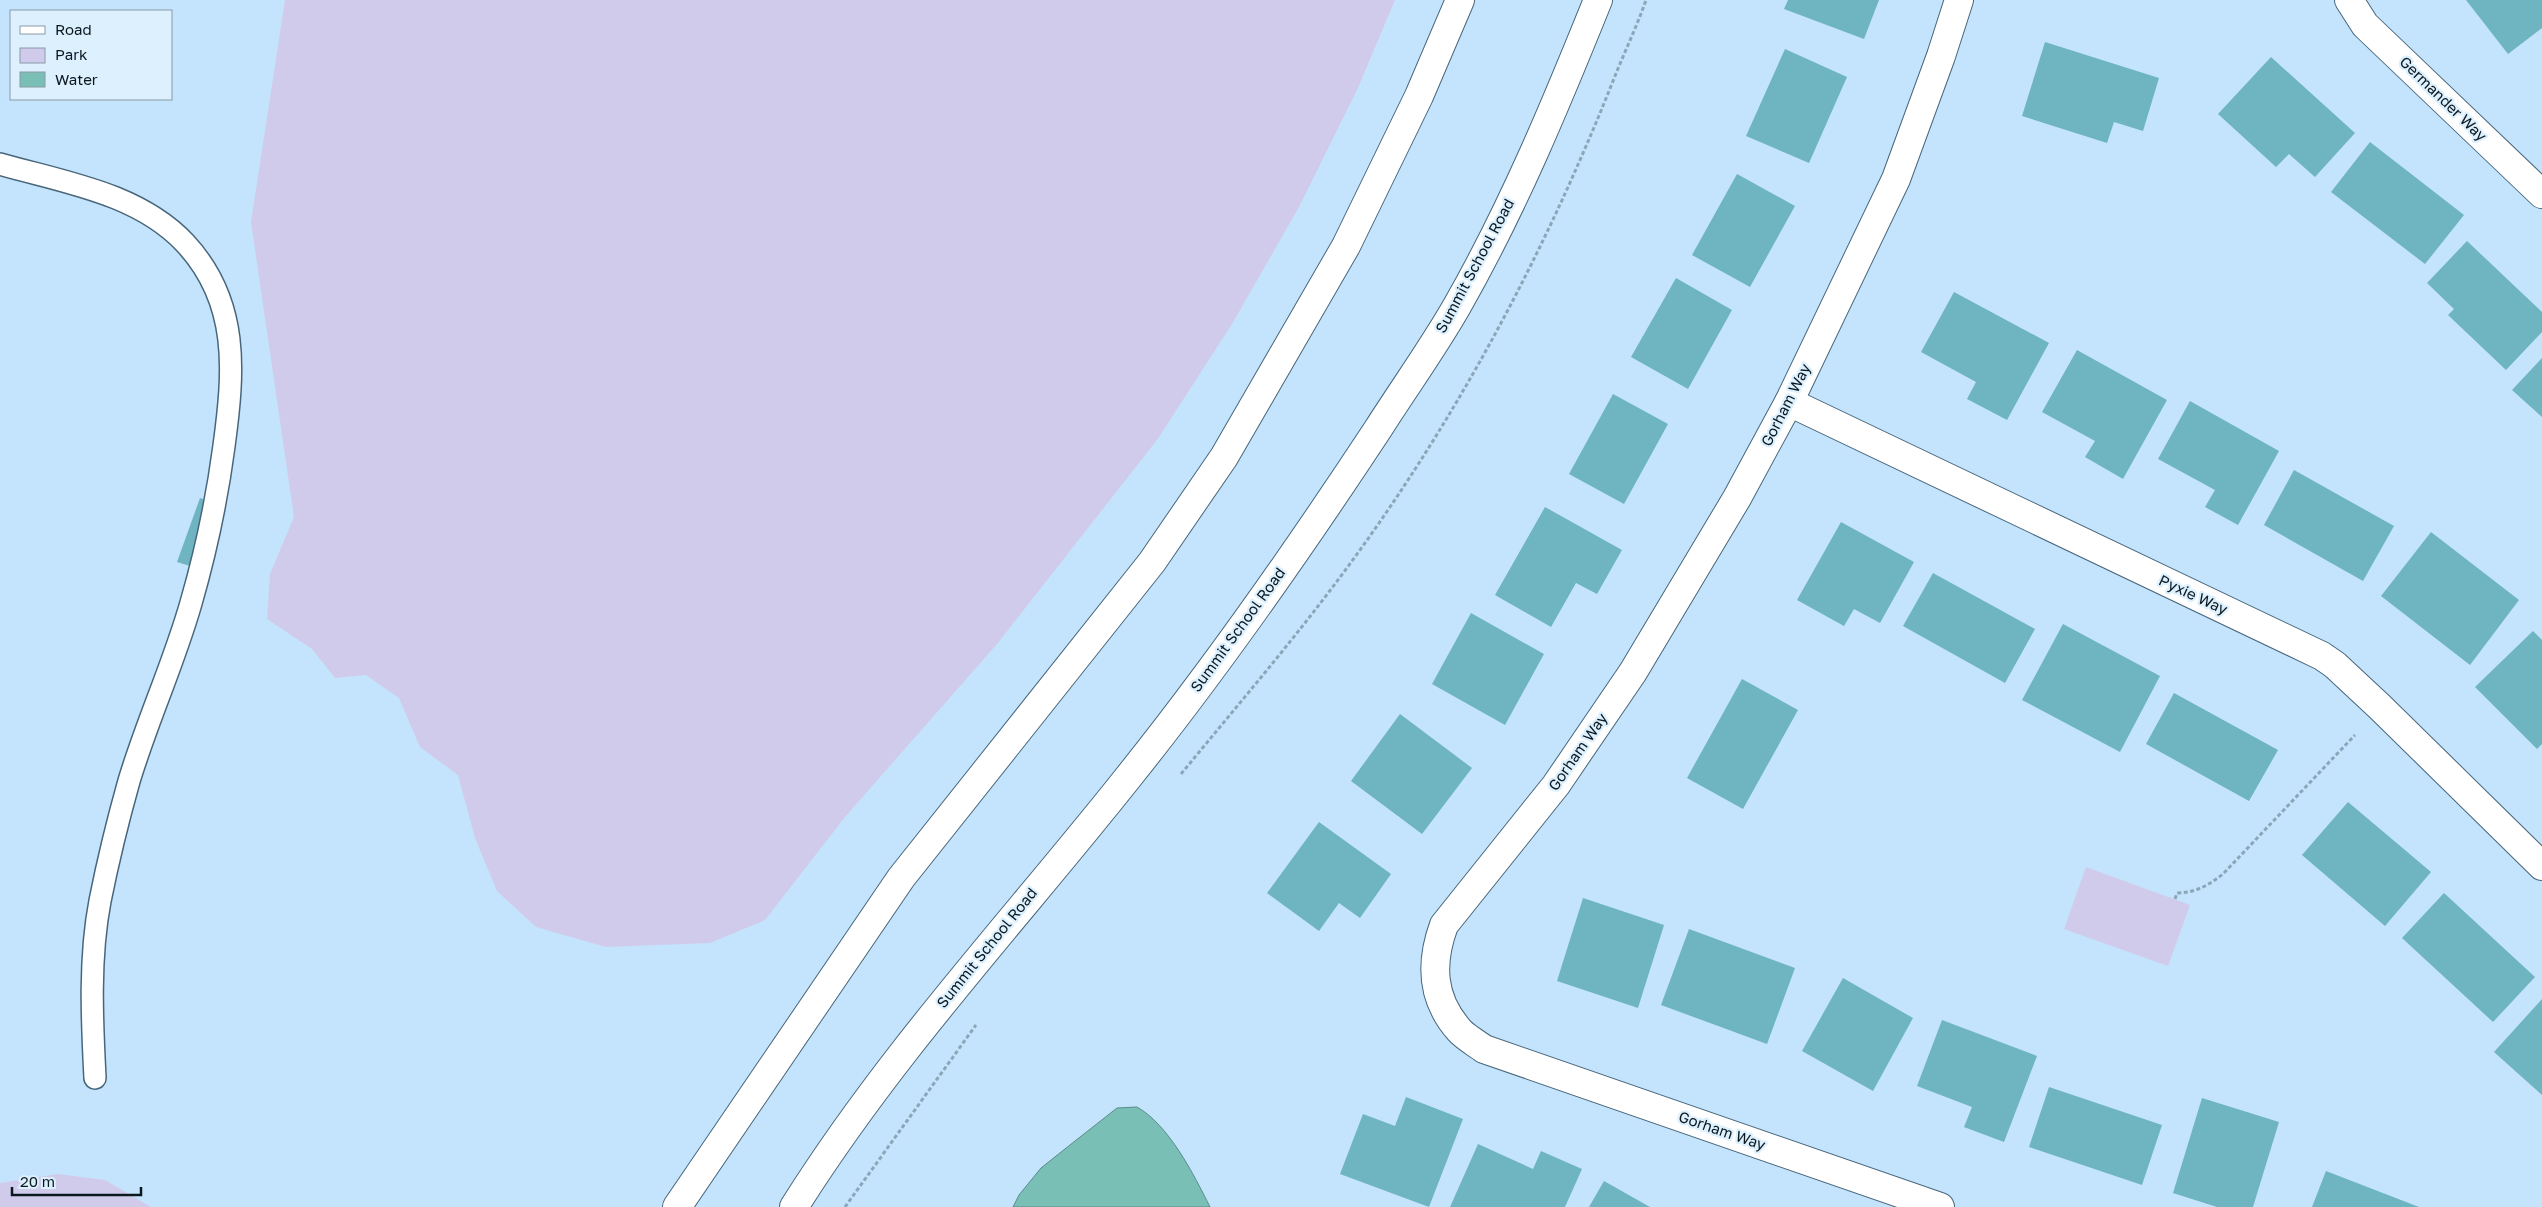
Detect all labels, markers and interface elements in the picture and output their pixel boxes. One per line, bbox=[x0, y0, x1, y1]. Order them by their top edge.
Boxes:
legend bbox=[10, 10, 172, 100]
text: Road bbox=[55, 20, 92, 38]
text: Park bbox=[55, 45, 88, 63]
street label: Germander Way bbox=[2396, 52, 2491, 145]
text: Water bbox=[55, 70, 98, 88]
street label: Summit School Road bbox=[1431, 195, 1517, 336]
street label: Gorham Way bbox=[1757, 360, 1814, 449]
street label: Summit School Road bbox=[1186, 564, 1288, 695]
street label: Pyxie Way bbox=[2156, 570, 2231, 618]
street label: Gorham Way bbox=[1544, 709, 1611, 794]
street label: Summit School Road bbox=[932, 884, 1040, 1011]
street label: Gorham Way bbox=[1677, 1107, 1769, 1153]
scale bar bbox=[12, 1164, 141, 1196]
text: 20 m bbox=[20, 1172, 55, 1190]

